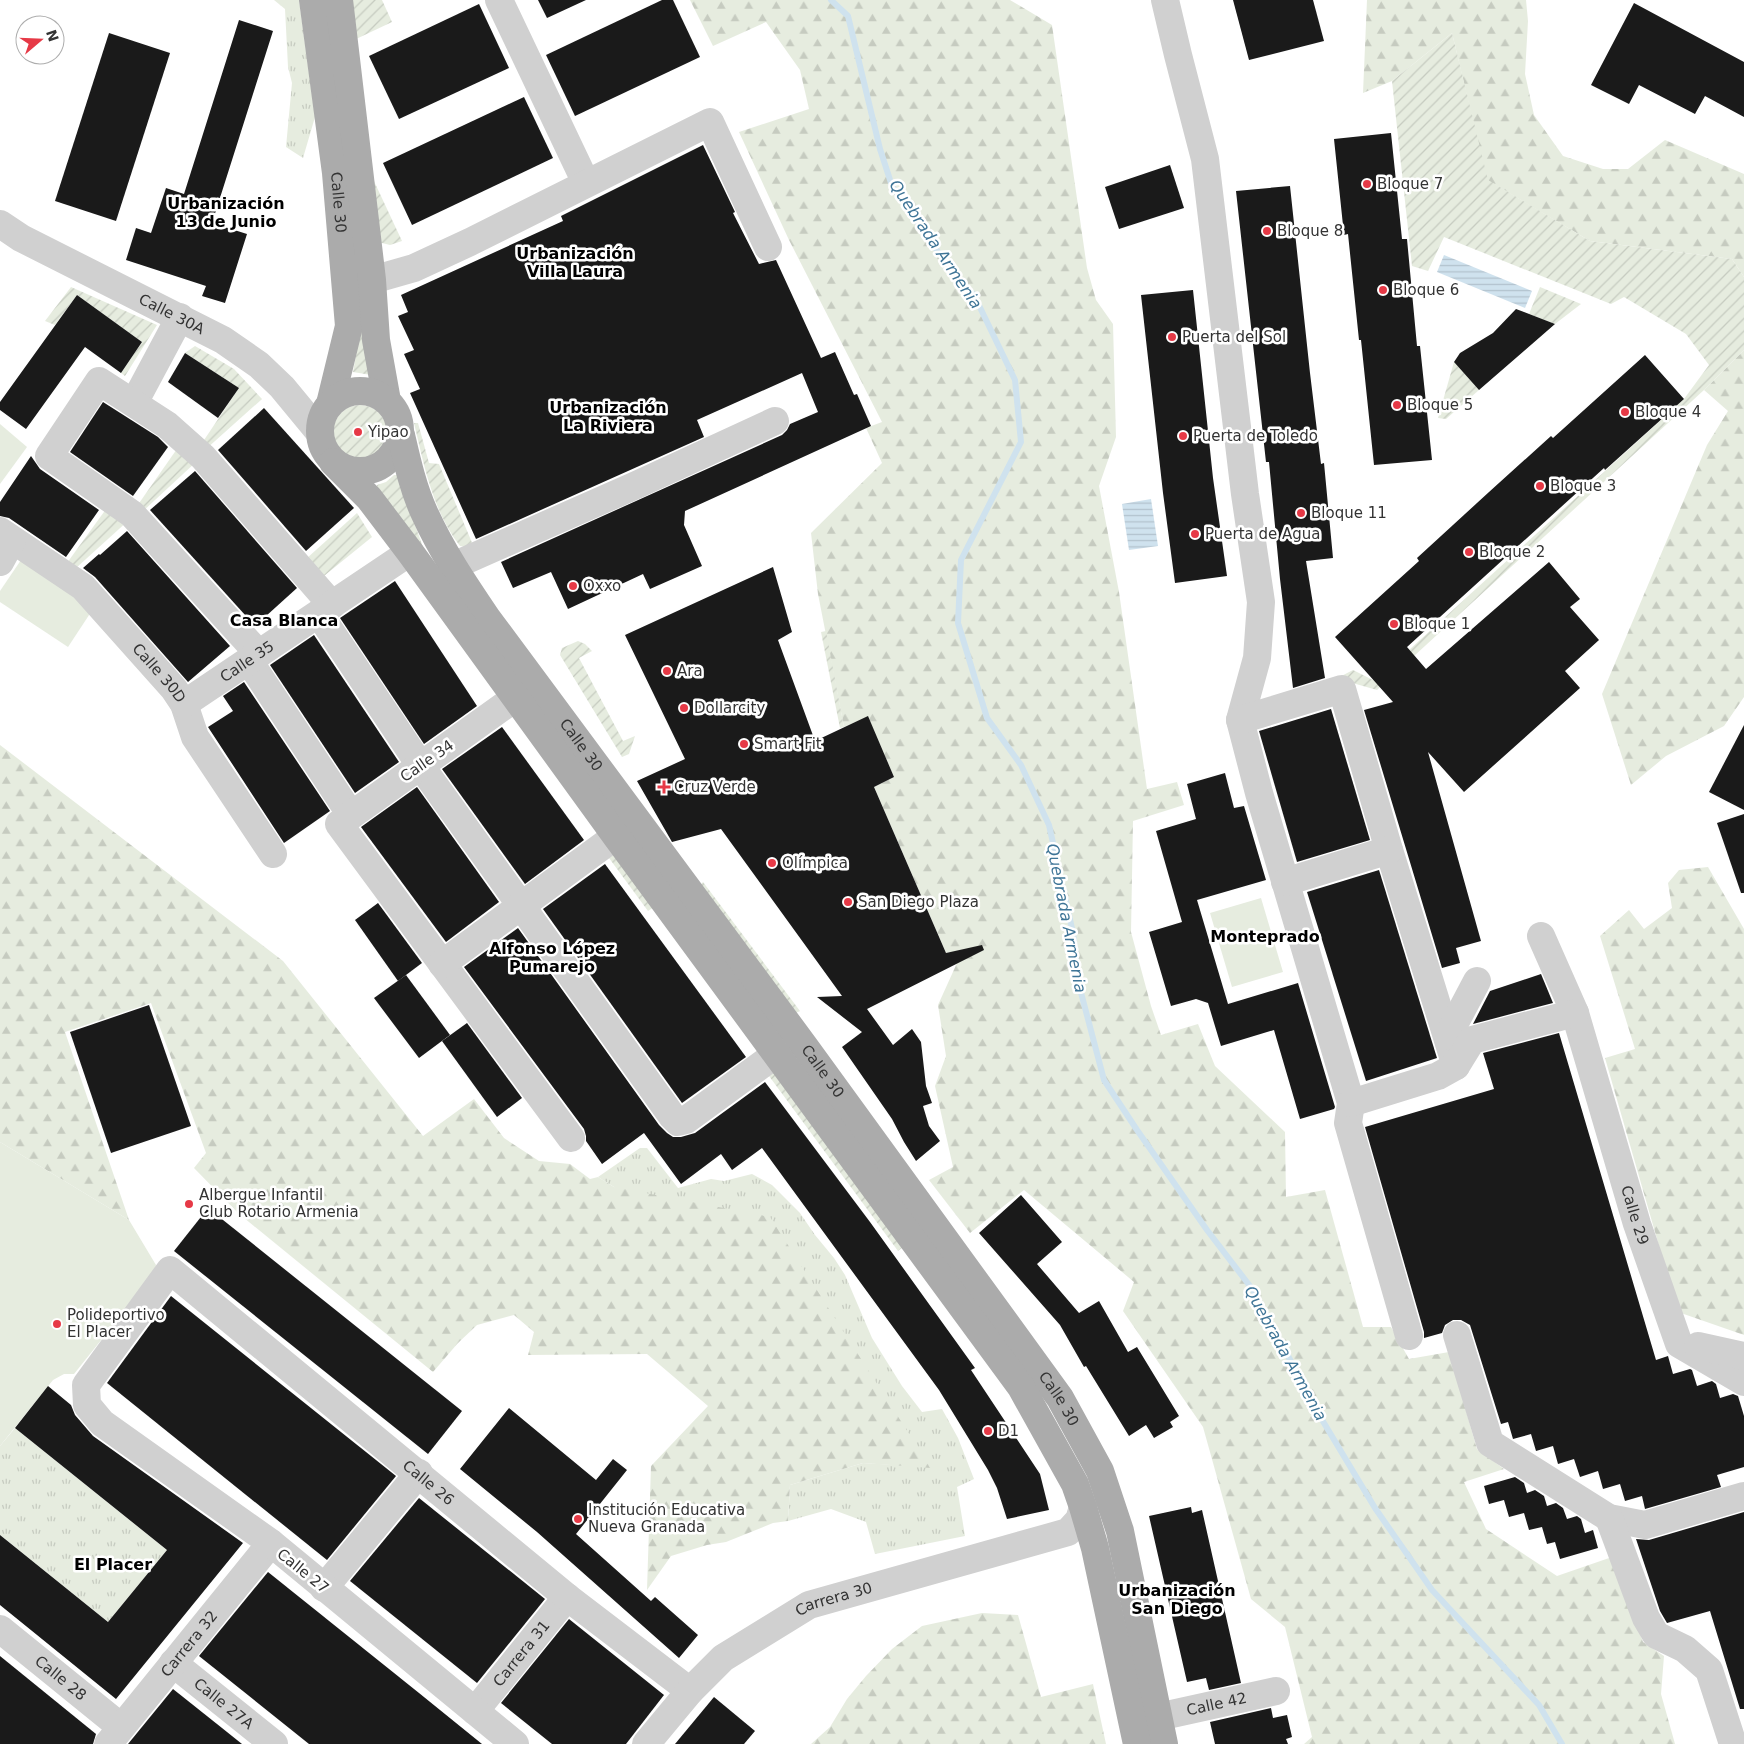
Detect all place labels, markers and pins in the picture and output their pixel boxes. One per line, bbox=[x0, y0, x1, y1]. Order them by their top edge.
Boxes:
place label: Bloque 7 bbox=[1377, 175, 1443, 193]
marker: Bloque 7 bbox=[1361, 178, 1373, 190]
place label: Bloque 8 bbox=[1277, 222, 1343, 240]
marker: Bloque 8 bbox=[1261, 225, 1273, 237]
place label: Bloque 6 bbox=[1393, 281, 1459, 299]
marker: Bloque 6 bbox=[1377, 284, 1389, 296]
place label: Puerta del Sol bbox=[1182, 328, 1286, 346]
marker: Puerta del Sol bbox=[1166, 331, 1178, 343]
place label: Bloque 5 bbox=[1407, 396, 1473, 414]
marker: Bloque 5 bbox=[1391, 399, 1403, 411]
place label: Bloque 4 bbox=[1635, 403, 1701, 421]
marker: Bloque 4 bbox=[1619, 406, 1631, 418]
place label: Yipao bbox=[367, 423, 409, 441]
marker: Yipao bbox=[352, 426, 364, 438]
place label: Puerta de Toledo bbox=[1193, 427, 1318, 445]
marker: Puerta de Toledo bbox=[1177, 430, 1189, 442]
place label: Bloque 3 bbox=[1550, 477, 1616, 495]
marker: Bloque 3 bbox=[1534, 480, 1546, 492]
place label: Bloque 11 bbox=[1311, 504, 1387, 522]
marker: Bloque 11 bbox=[1295, 507, 1307, 519]
place label: Puerta de Agua bbox=[1205, 525, 1321, 543]
marker: Puerta de Agua bbox=[1189, 528, 1201, 540]
place label: Bloque 2 bbox=[1479, 543, 1545, 561]
marker: Bloque 2 bbox=[1463, 546, 1475, 558]
place label: Oxxo bbox=[583, 577, 621, 595]
marker: Oxxo bbox=[567, 580, 579, 592]
place label: Bloque 1 bbox=[1404, 615, 1470, 633]
marker: Bloque 1 bbox=[1388, 618, 1400, 630]
place label: Ara bbox=[677, 662, 703, 680]
marker: Ara bbox=[661, 665, 673, 677]
place label: Dollarcity bbox=[694, 699, 765, 717]
marker: Dollarcity bbox=[678, 702, 690, 714]
place label: Smart Fit bbox=[754, 735, 822, 753]
marker: Smart Fit bbox=[738, 738, 750, 750]
place label: Cruz Verde bbox=[674, 778, 756, 796]
marker: Cruz Verde bbox=[658, 781, 670, 793]
place label: Olímpica bbox=[782, 854, 848, 872]
marker: Olímpica bbox=[766, 857, 778, 869]
place label: San Diego Plaza bbox=[858, 893, 979, 911]
marker: San Diego Plaza bbox=[842, 896, 854, 908]
place label: Albergue Infantil Club Rotario Armenia bbox=[199, 1186, 359, 1221]
marker: Albergue Infantil Club Rotario Armenia bbox=[183, 1198, 195, 1210]
place label: Polideportivo El Placer bbox=[67, 1306, 165, 1341]
marker: Polideportivo El Placer bbox=[51, 1318, 63, 1330]
place label: D1 bbox=[998, 1422, 1019, 1440]
marker: D1 bbox=[982, 1425, 994, 1437]
place label: Institución Educativa Nueva Granada bbox=[588, 1501, 745, 1536]
marker: Institución Educativa Nueva Granada bbox=[572, 1513, 584, 1525]

